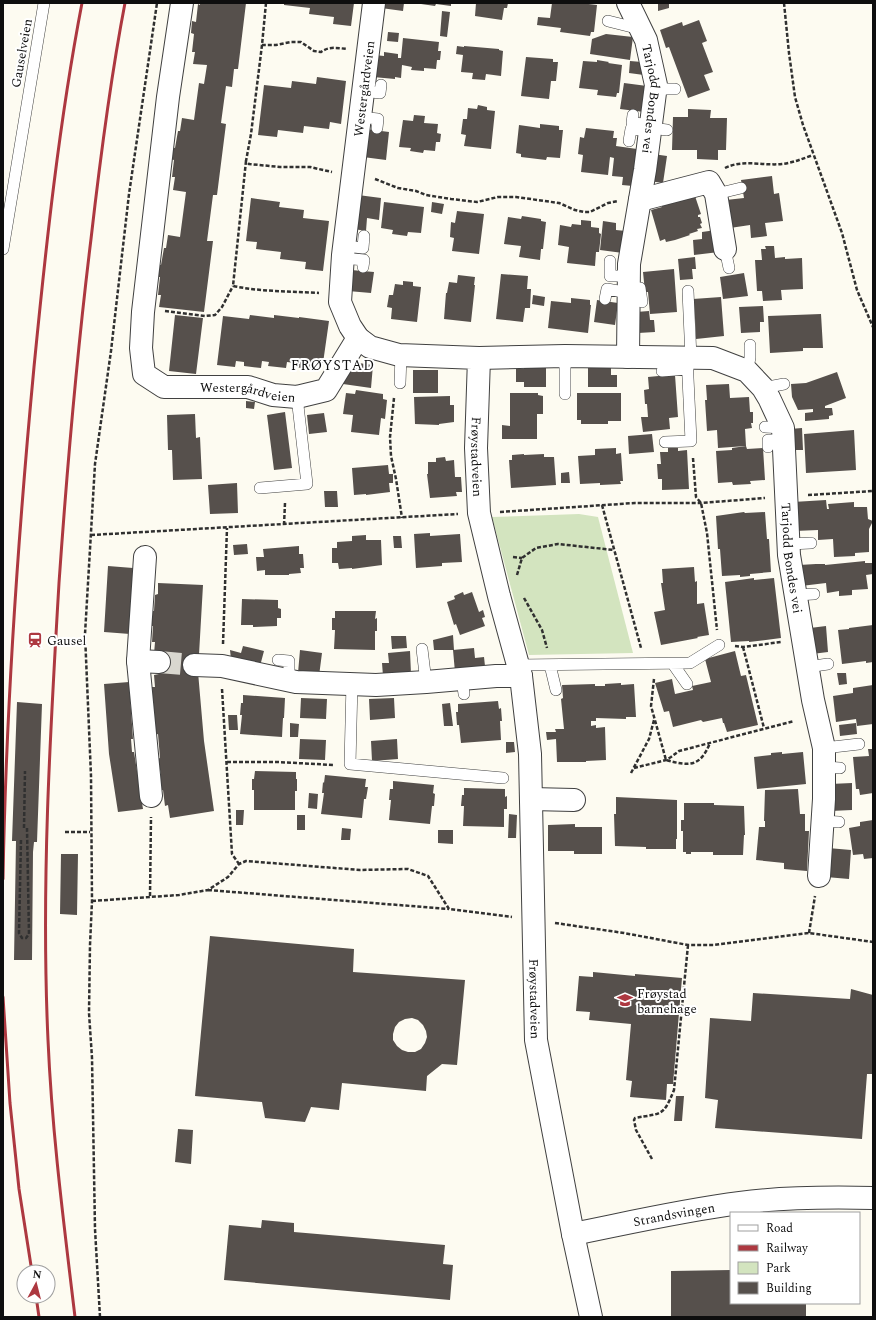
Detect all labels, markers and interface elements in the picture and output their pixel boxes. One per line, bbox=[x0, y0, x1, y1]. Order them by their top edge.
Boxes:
street label: Gauselveien bbox=[6, 17, 38, 89]
street label: Westergårdveien bbox=[349, 39, 380, 138]
street label: Tarjodd Bondes vei bbox=[636, 42, 665, 155]
district label: FRØYSTAD bbox=[291, 355, 375, 376]
street label: Westergårdveien bbox=[200, 378, 297, 408]
street label: Frøystadveien bbox=[465, 416, 487, 498]
street label: Tarjodd Bondes vei bbox=[776, 502, 807, 615]
station icon: Gausel bbox=[26, 631, 44, 649]
place label: Gausel bbox=[47, 631, 87, 651]
street label: Frøystadveien bbox=[523, 958, 545, 1040]
place label: Frøystad barnehage bbox=[637, 984, 697, 1019]
school or university icon: Frøystad barnehage bbox=[616, 991, 634, 1009]
street label: Strandsvingen bbox=[632, 1198, 717, 1232]
legend bbox=[730, 1212, 860, 1304]
text: Road bbox=[766, 1219, 793, 1238]
text: Railway bbox=[766, 1239, 809, 1258]
text: Park bbox=[766, 1259, 791, 1278]
north arrow bbox=[16, 1264, 56, 1304]
text: N bbox=[32, 1266, 43, 1284]
text: Building bbox=[766, 1279, 812, 1298]

